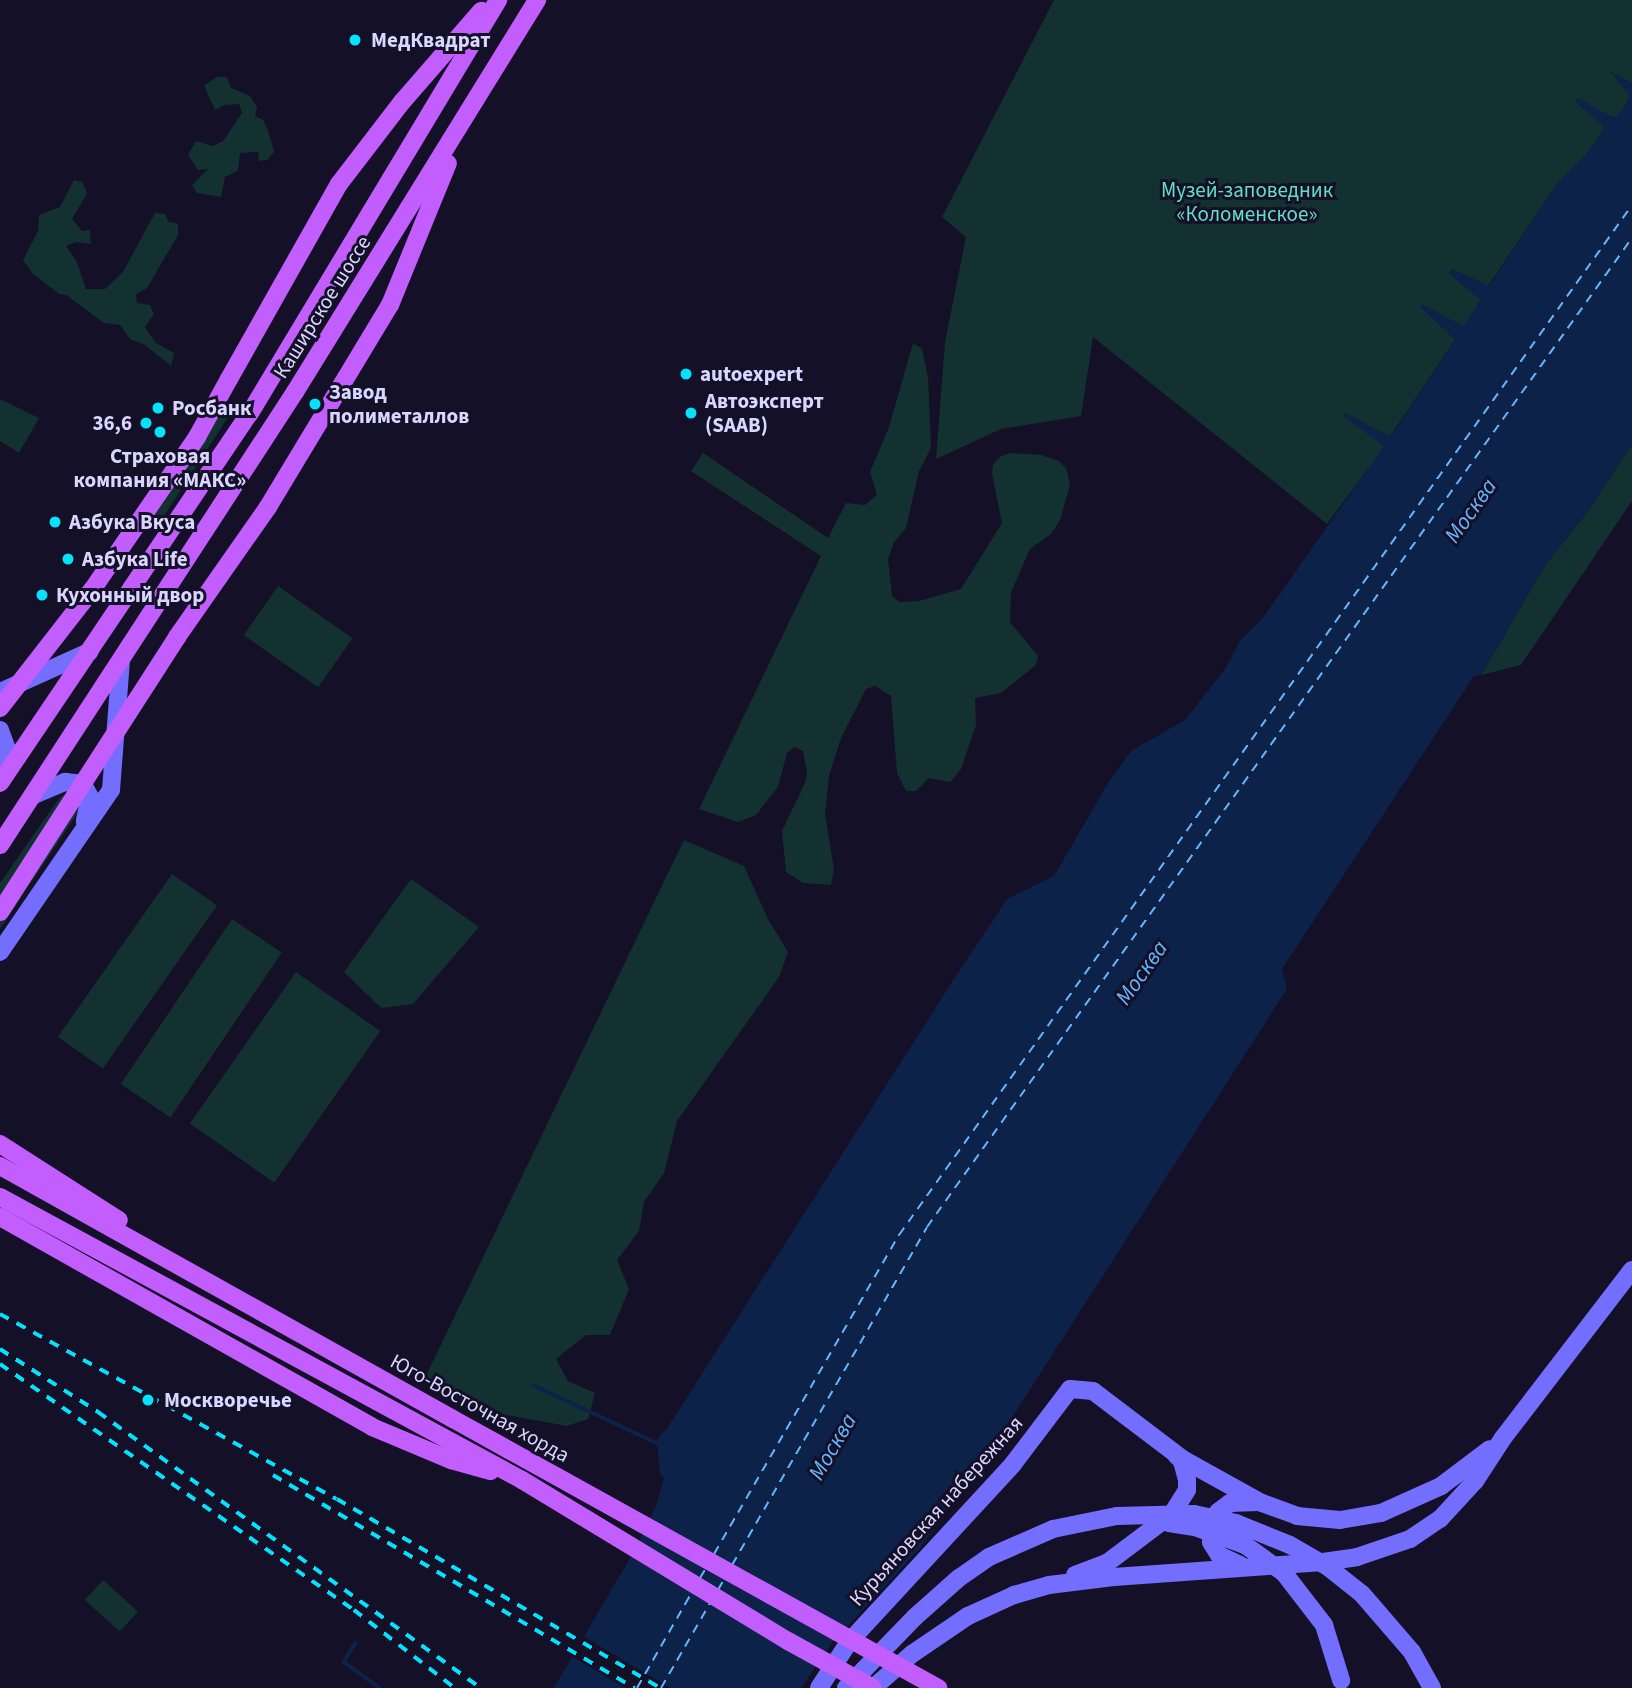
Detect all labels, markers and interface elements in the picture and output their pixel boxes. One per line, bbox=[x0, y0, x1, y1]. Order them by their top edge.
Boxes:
place label: МедКвадрат bbox=[371, 27, 490, 53]
marker: МедКвадрат bbox=[345, 30, 365, 50]
park label: Музей-заповедник «Коломенское» bbox=[1161, 177, 1333, 227]
street label: Каширское шоссе bbox=[268, 231, 376, 383]
place label: autoexpert bbox=[700, 361, 803, 387]
marker: autoexpert bbox=[678, 366, 694, 382]
place label: Завод полиметаллов bbox=[329, 379, 469, 429]
place label: Автоэксперт (SAAB) bbox=[705, 388, 824, 438]
place label: Росбанк bbox=[172, 395, 252, 421]
marker: Завод полиметаллов bbox=[307, 396, 323, 412]
marker: Росбанк bbox=[150, 400, 166, 416]
marker: Автоэксперт (SAAB) bbox=[683, 405, 699, 421]
place label: 36,6 bbox=[92, 410, 132, 436]
marker: 36,6 bbox=[138, 415, 154, 431]
marker: Страховая компания «МАКС» bbox=[152, 424, 168, 440]
place label: Страховая компания «МАКС» bbox=[74, 443, 246, 493]
water label: Москва bbox=[1439, 474, 1503, 548]
place label: Азбука Вкуса bbox=[69, 509, 195, 535]
marker: Азбука Вкуса bbox=[47, 514, 63, 530]
place label: Азбука Life bbox=[82, 546, 188, 572]
marker: Азбука Life bbox=[60, 551, 76, 567]
place label: Кухонный двор bbox=[56, 582, 204, 608]
marker: Кухонный двор bbox=[34, 587, 50, 603]
water label: Москва bbox=[1110, 936, 1174, 1010]
street label: Юго-Восточная хорда bbox=[386, 1348, 574, 1468]
place label: Москворечье bbox=[164, 1387, 292, 1413]
marker: Москворечье bbox=[138, 1390, 158, 1410]
water label: Москва bbox=[803, 1409, 863, 1485]
street label: Курьяновская набережная bbox=[844, 1411, 1028, 1611]

